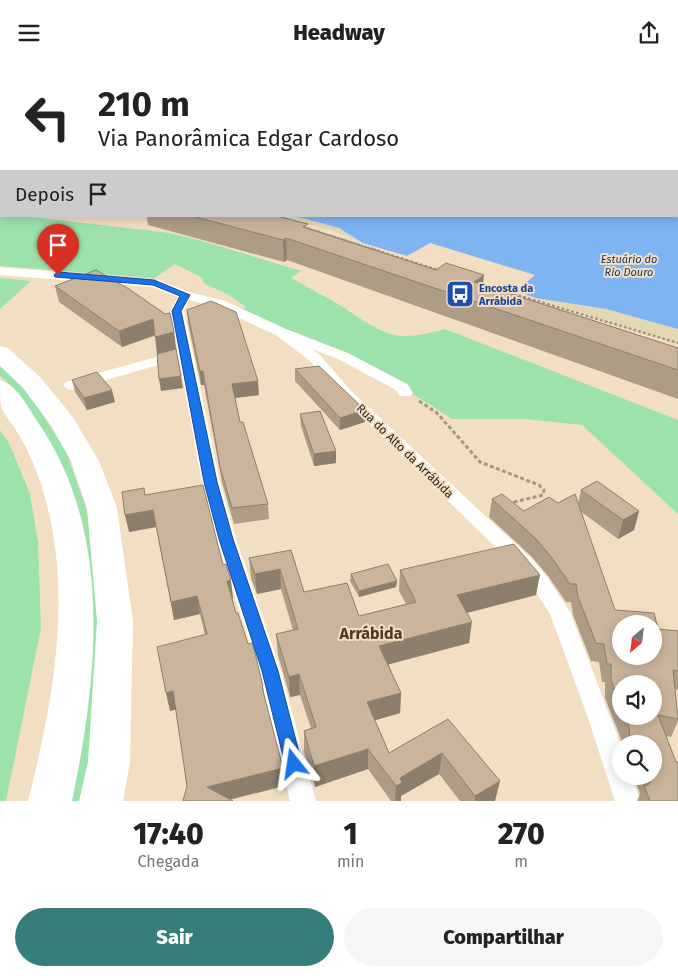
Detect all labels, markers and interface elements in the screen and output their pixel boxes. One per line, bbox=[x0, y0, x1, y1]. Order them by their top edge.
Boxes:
icon: menu bbox=[15, 19, 43, 47]
text: Headway bbox=[293, 19, 385, 46]
icon: share bbox=[635, 19, 663, 47]
text: 210 m bbox=[98, 83, 190, 125]
icon: left bbox=[15, 85, 80, 150]
text: Via Panorâmica Edgar Cardoso bbox=[98, 125, 399, 152]
icon: arrive bbox=[84, 180, 112, 208]
text: Depois bbox=[15, 183, 74, 206]
pin bbox=[37, 224, 79, 275]
icon: arrive bbox=[44, 231, 72, 259]
water label: Estuário do Rio Douro bbox=[601, 253, 657, 279]
bus stop icon: Encosta da Arrábida bbox=[445, 279, 475, 309]
place label: Encosta da Arrábida bbox=[478, 282, 533, 308]
street label: Rua do Alto da Arrábida bbox=[354, 401, 456, 501]
north arrow bbox=[612, 615, 662, 665]
map controls bbox=[612, 615, 662, 785]
district label: Arrábida bbox=[339, 624, 403, 643]
button: sound bbox=[612, 675, 662, 725]
button: search bbox=[612, 735, 662, 785]
position arrow bbox=[267, 737, 319, 789]
text: 17:40 bbox=[133, 816, 204, 852]
text: 1 bbox=[344, 816, 358, 852]
text: 270 bbox=[498, 816, 545, 852]
text: Chegada bbox=[137, 852, 199, 871]
text: min bbox=[337, 852, 364, 871]
text: m bbox=[514, 852, 528, 871]
button: Sair bbox=[15, 908, 334, 966]
button: Compartilhar bbox=[344, 908, 663, 966]

